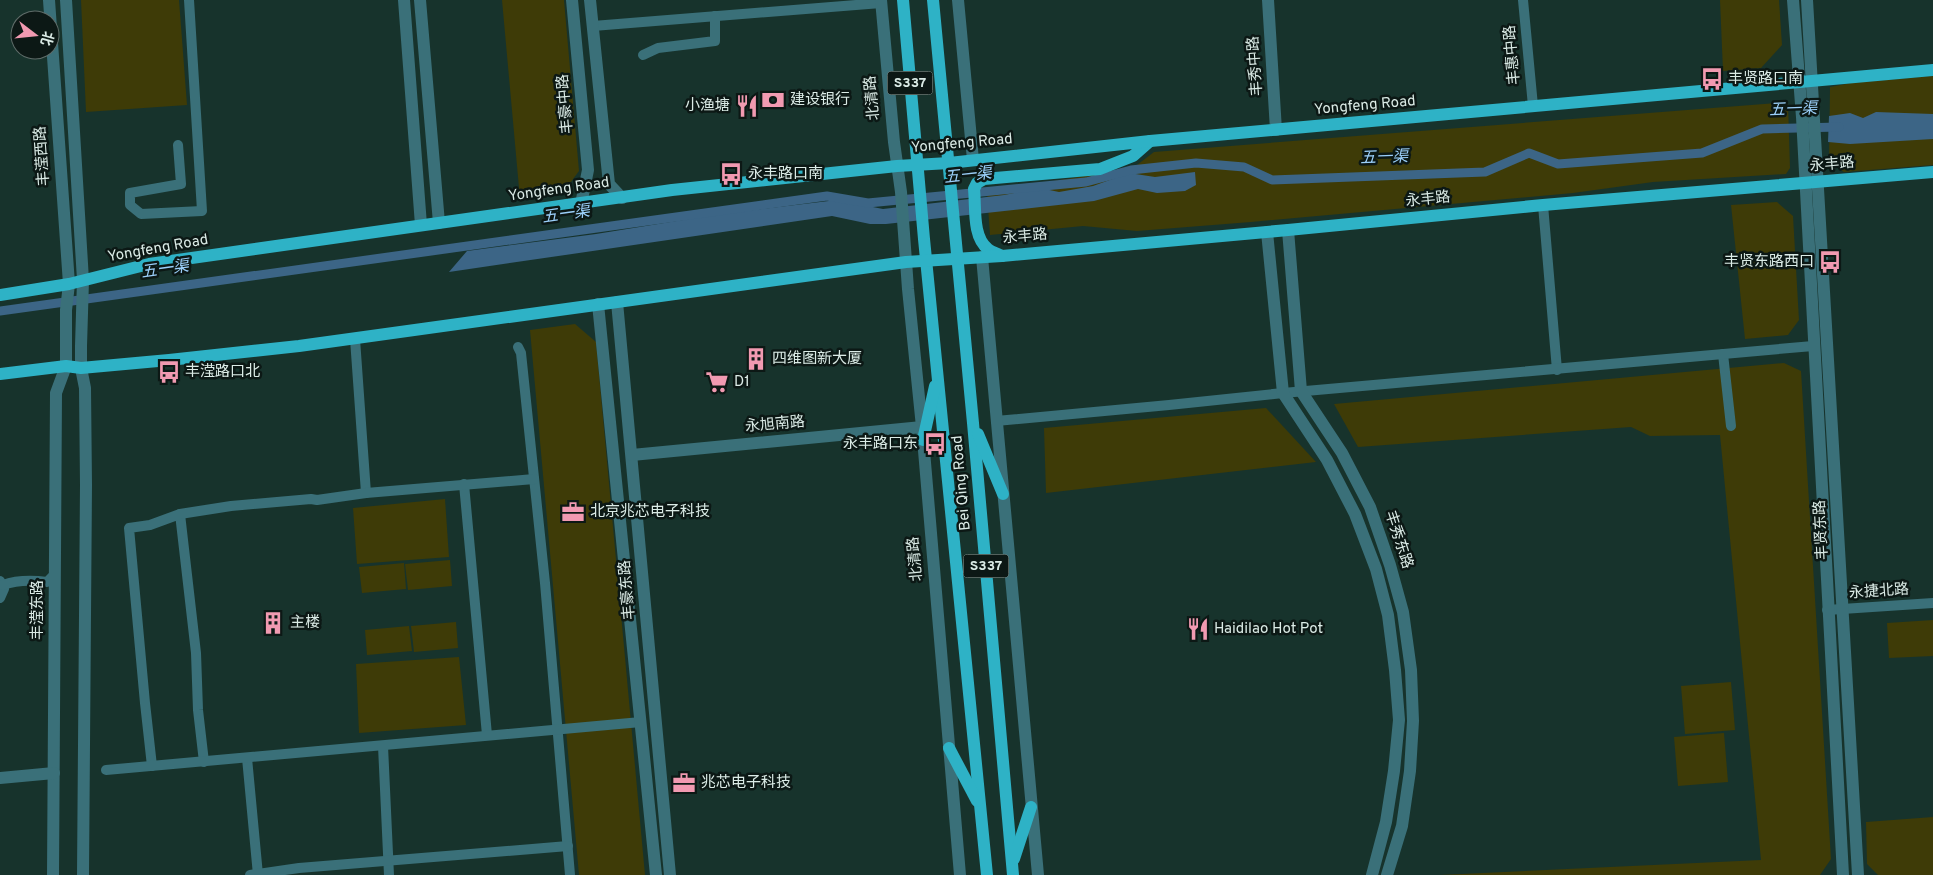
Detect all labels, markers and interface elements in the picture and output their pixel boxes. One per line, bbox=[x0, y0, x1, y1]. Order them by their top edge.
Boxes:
north arrow bbox=[10, 10, 60, 60]
street label: 丰惠中路 bbox=[1501, 24, 1525, 86]
text: 北 bbox=[36, 29, 56, 47]
street label: 丰秀中路 bbox=[1244, 35, 1268, 97]
bus stop icon: 丰贤路口南 bbox=[1699, 66, 1725, 92]
place label: 丰贤路口南 bbox=[1728, 70, 1803, 89]
road number: S337 bbox=[888, 72, 932, 95]
street label: 丰豪中路 bbox=[554, 73, 578, 135]
street label: 北清路 bbox=[861, 75, 884, 121]
bank icon: 建设银行 bbox=[760, 87, 786, 113]
place label: 建设银行 bbox=[790, 91, 850, 110]
street label: Yongfeng Road bbox=[1313, 92, 1417, 120]
restaurant icon: 小渔塘 bbox=[734, 93, 760, 119]
place label: 小渔塘 bbox=[685, 96, 730, 116]
water label: 五一渠 bbox=[1769, 99, 1819, 121]
street label: 丰滢西路 bbox=[31, 125, 55, 187]
street label: Yongfeng Road bbox=[910, 130, 1014, 158]
water label: 五一渠 bbox=[1360, 147, 1410, 169]
street label: 永丰路 bbox=[1809, 154, 1855, 176]
bus stop icon: 永丰路口南 bbox=[718, 161, 744, 187]
water label: 五一渠 bbox=[943, 163, 995, 188]
place label: 永丰路口南 bbox=[748, 165, 823, 184]
street label: Yongfeng Road bbox=[507, 174, 611, 206]
street label: 永丰路 bbox=[1405, 188, 1451, 212]
water label: 五一渠 bbox=[541, 201, 593, 228]
street label: 永丰路 bbox=[1002, 226, 1048, 248]
street label: Yongfeng Road bbox=[106, 231, 210, 267]
bus stop icon: 丰贤东路西口 bbox=[1817, 249, 1843, 275]
place label: 丰贤东路西口 bbox=[1724, 253, 1814, 272]
water label: 五一渠 bbox=[140, 256, 192, 283]
building icon: 四维图新大厦 bbox=[743, 346, 769, 372]
place label: 四维图新大厦 bbox=[772, 350, 862, 369]
bus stop icon: 丰滢路口北 bbox=[156, 359, 182, 385]
place label: 丰滢路口北 bbox=[185, 362, 260, 382]
supermarket icon: D1 bbox=[704, 369, 730, 395]
place label: D1 bbox=[734, 373, 750, 392]
street label: 永旭南路 bbox=[744, 413, 806, 437]
bus stop icon: 永丰路口东 bbox=[922, 431, 948, 457]
place label: 永丰路口东 bbox=[843, 435, 918, 454]
street label: Bei Qing Road bbox=[948, 435, 976, 531]
office icon: 北京兆芯电子科技 bbox=[560, 499, 586, 525]
street label: 丰贤东路 bbox=[1811, 500, 1833, 560]
place label: 北京兆芯电子科技 bbox=[590, 502, 710, 522]
street label: 丰秀东路 bbox=[1380, 509, 1416, 571]
street label: 北清路 bbox=[904, 536, 927, 582]
road number: S337 bbox=[964, 554, 1008, 578]
street label: 丰豪东路 bbox=[616, 559, 640, 621]
street label: 永捷北路 bbox=[1848, 579, 1910, 604]
street label: 丰滢东路 bbox=[29, 580, 48, 640]
building icon: 主楼 bbox=[260, 610, 286, 636]
place label: 主楼 bbox=[290, 614, 320, 633]
restaurant icon: Haidilao Hot Pot bbox=[1185, 616, 1211, 642]
place label: Haidilao Hot Pot bbox=[1214, 620, 1323, 639]
office icon: 兆芯电子科技 bbox=[671, 770, 697, 796]
place label: 兆芯电子科技 bbox=[701, 774, 791, 793]

